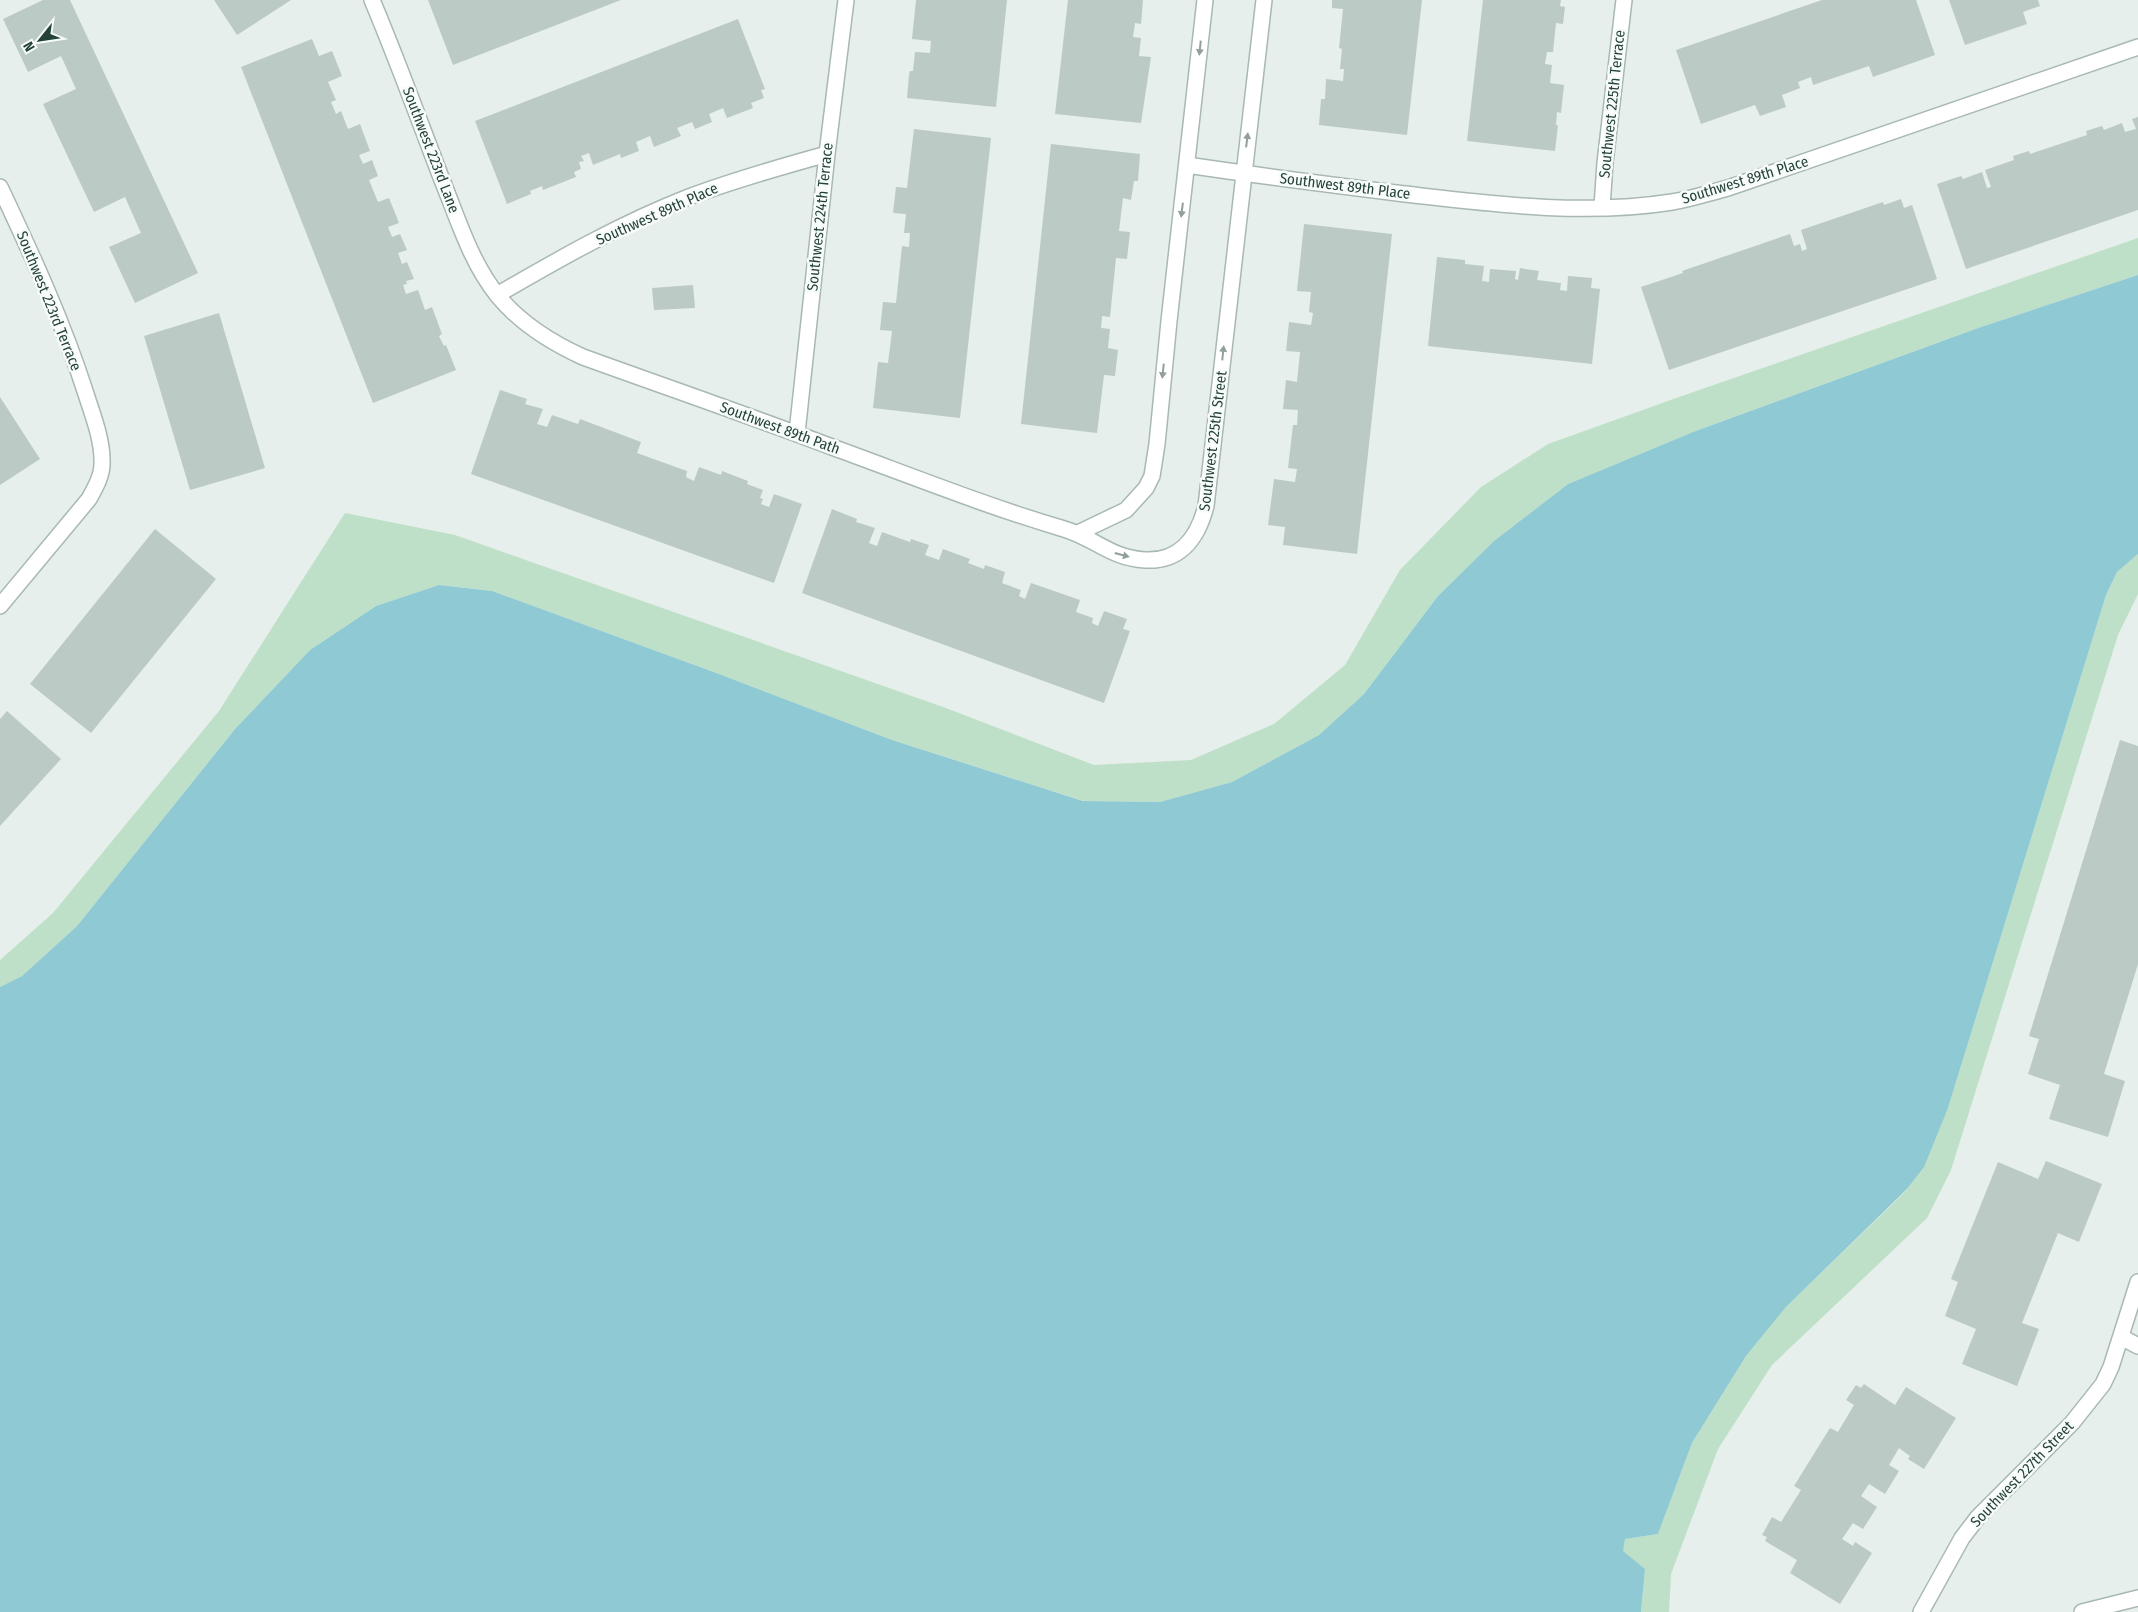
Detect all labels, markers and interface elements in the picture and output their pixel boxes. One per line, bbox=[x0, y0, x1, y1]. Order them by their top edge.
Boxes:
north arrow bbox=[15, 15, 65, 65]
street label: Southwest 225th Terrace bbox=[1595, 29, 1629, 179]
text: N bbox=[20, 38, 39, 54]
one-way arrow bbox=[1196, 41, 1204, 57]
street label: Southwest 223rd Lane bbox=[399, 84, 463, 216]
one-way arrow bbox=[1243, 131, 1251, 147]
street label: Southwest 224th Terrace bbox=[803, 142, 837, 292]
street label: Southwest 89th Place bbox=[1680, 152, 1810, 208]
street label: Southwest 89th Place bbox=[1279, 169, 1411, 203]
street label: Southwest 89th Place bbox=[593, 179, 721, 249]
one-way arrow bbox=[1178, 202, 1186, 218]
street label: Southwest 223rd Terrace bbox=[13, 229, 85, 373]
one-way arrow bbox=[1219, 345, 1227, 361]
one-way arrow bbox=[1159, 364, 1167, 380]
street label: Southwest 225th Street bbox=[1195, 370, 1231, 512]
street label: Southwest 89th Path bbox=[718, 398, 842, 458]
one-way arrow bbox=[1114, 552, 1129, 560]
street label: Southwest 227th Street bbox=[1967, 1417, 2077, 1531]

